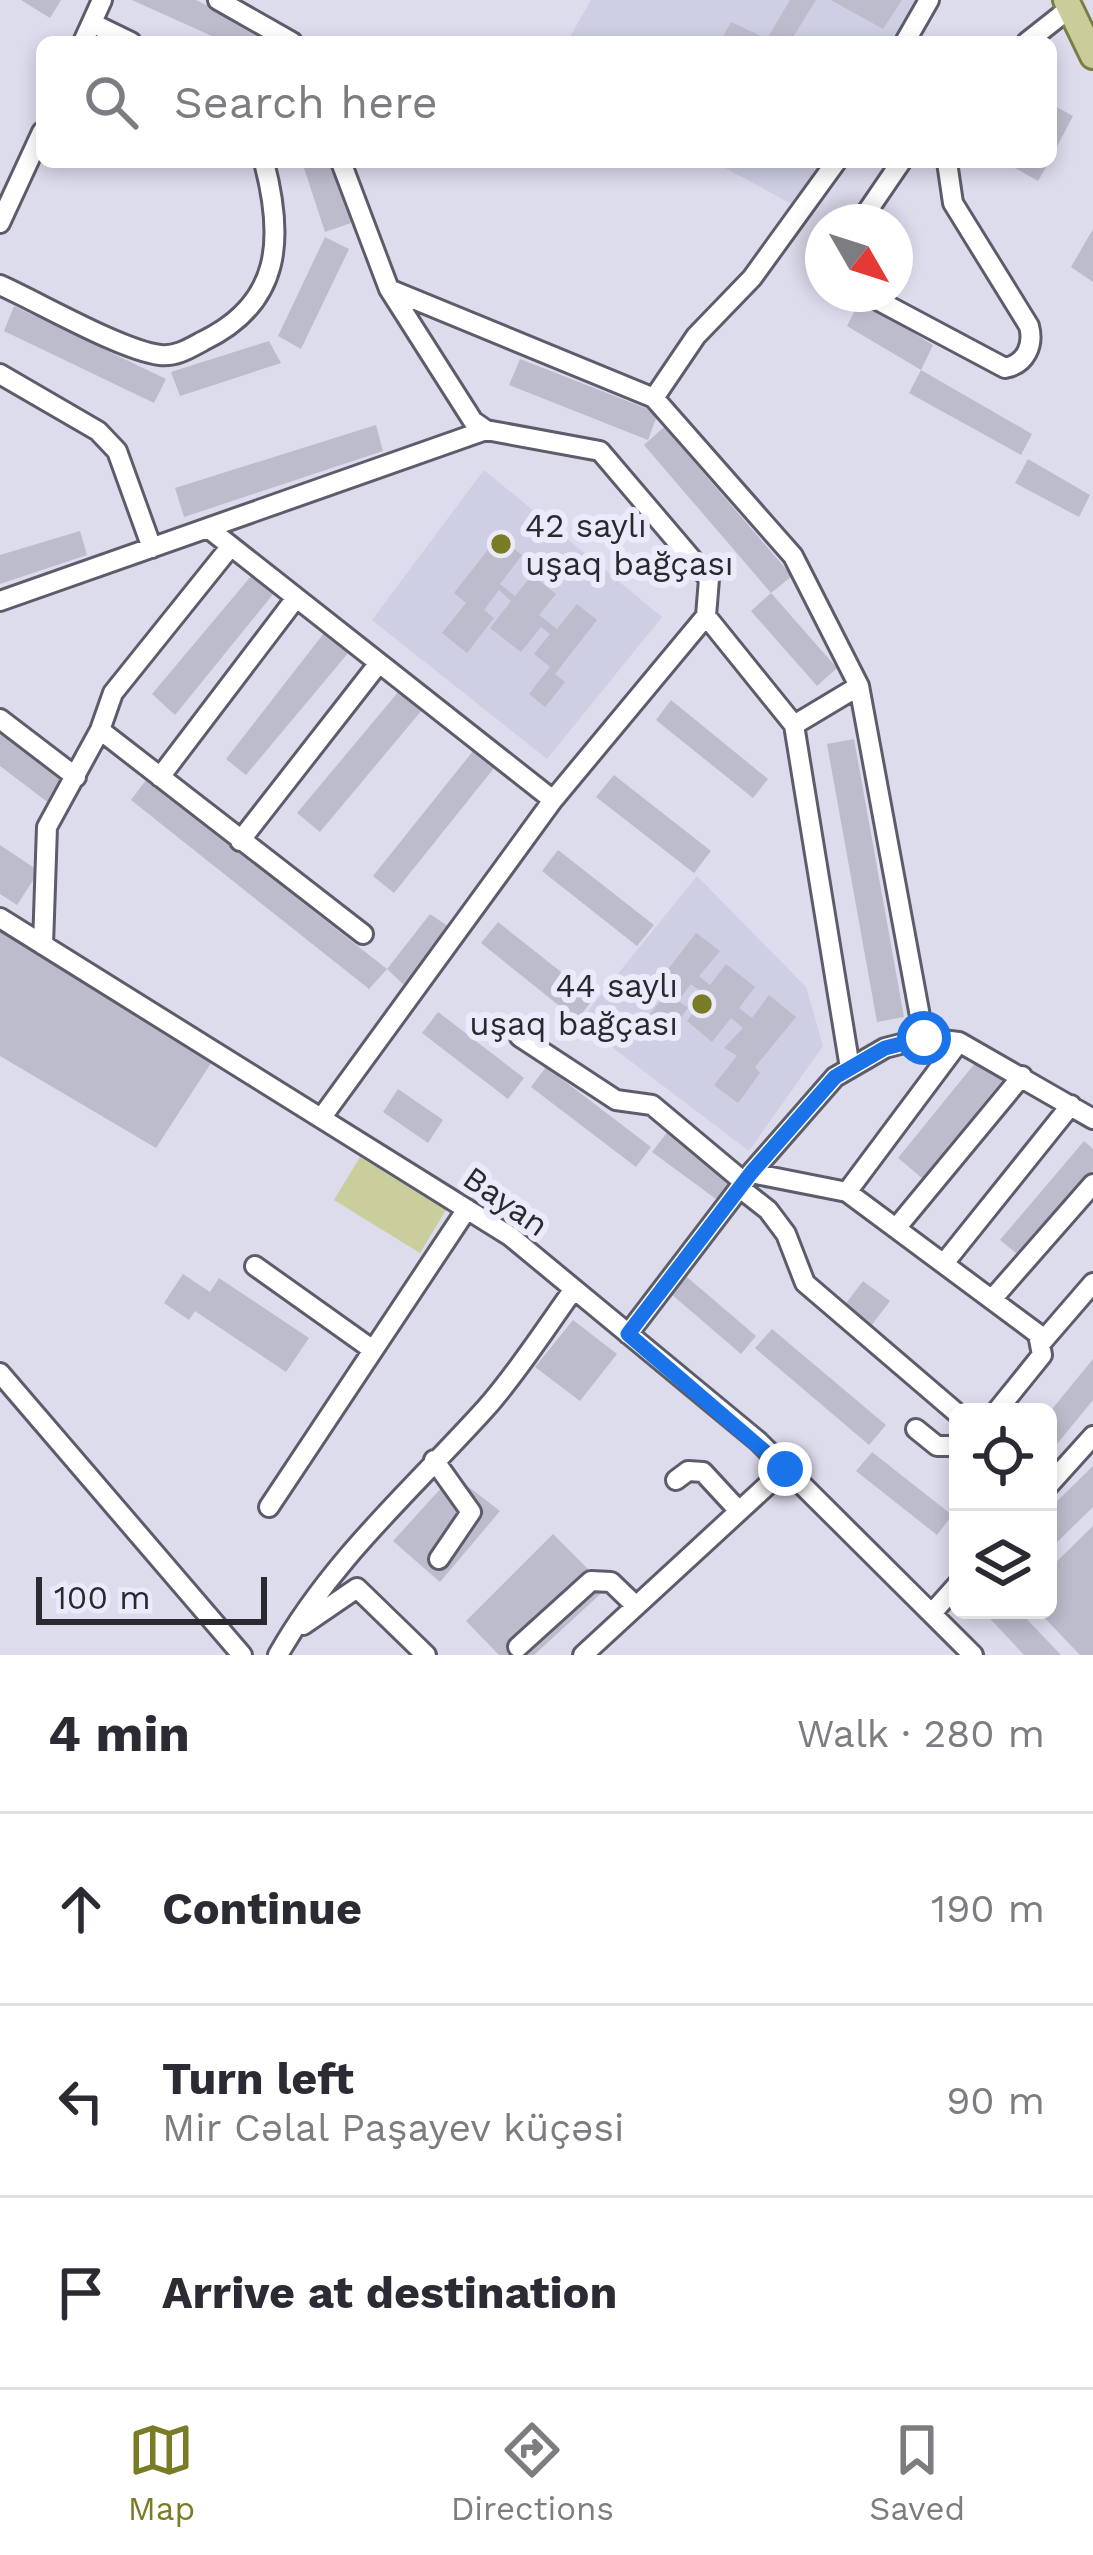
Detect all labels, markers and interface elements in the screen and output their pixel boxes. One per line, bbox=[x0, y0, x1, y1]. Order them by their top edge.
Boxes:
search box bbox=[36, 36, 1057, 168]
icon: search bbox=[78, 69, 144, 135]
text: Search here bbox=[174, 76, 438, 129]
north arrow bbox=[805, 204, 913, 312]
place label: 42 saylı uşaq bağçası bbox=[525, 506, 734, 583]
marker: 42 saylı uşaq bağçası bbox=[488, 531, 514, 557]
place label: 44 saylı uşaq bağçası bbox=[469, 966, 678, 1043]
marker: 44 saylı uşaq bağçası bbox=[689, 991, 715, 1017]
route start bbox=[897, 1011, 951, 1065]
street label: Bayan bbox=[456, 1158, 556, 1244]
map controls bbox=[949, 1403, 1057, 1619]
button: locate bbox=[949, 1403, 1057, 1511]
route end bbox=[758, 1442, 812, 1496]
button: layers bbox=[949, 1511, 1057, 1619]
scale bar bbox=[36, 1571, 267, 1624]
text: 100 m bbox=[54, 1578, 151, 1617]
text: 4 min bbox=[48, 1704, 190, 1763]
text: Walk · 280 m bbox=[797, 1711, 1045, 1756]
icon: ahead bbox=[48, 1876, 114, 1942]
text: Continue bbox=[162, 1882, 362, 1935]
text: 190 m bbox=[931, 1886, 1045, 1931]
text: Turn left bbox=[162, 2052, 354, 2105]
icon: left bbox=[48, 2068, 114, 2134]
text: 90 m bbox=[946, 2078, 1045, 2123]
text: Mir Cəlal Paşayev küçəsi bbox=[162, 2105, 624, 2150]
icon: arrive bbox=[48, 2260, 114, 2326]
text: Arrive at destination bbox=[162, 2266, 617, 2319]
tab: Map bbox=[128, 2417, 195, 2528]
tab: Directions bbox=[451, 2417, 614, 2528]
tab: Saved bbox=[869, 2417, 965, 2528]

